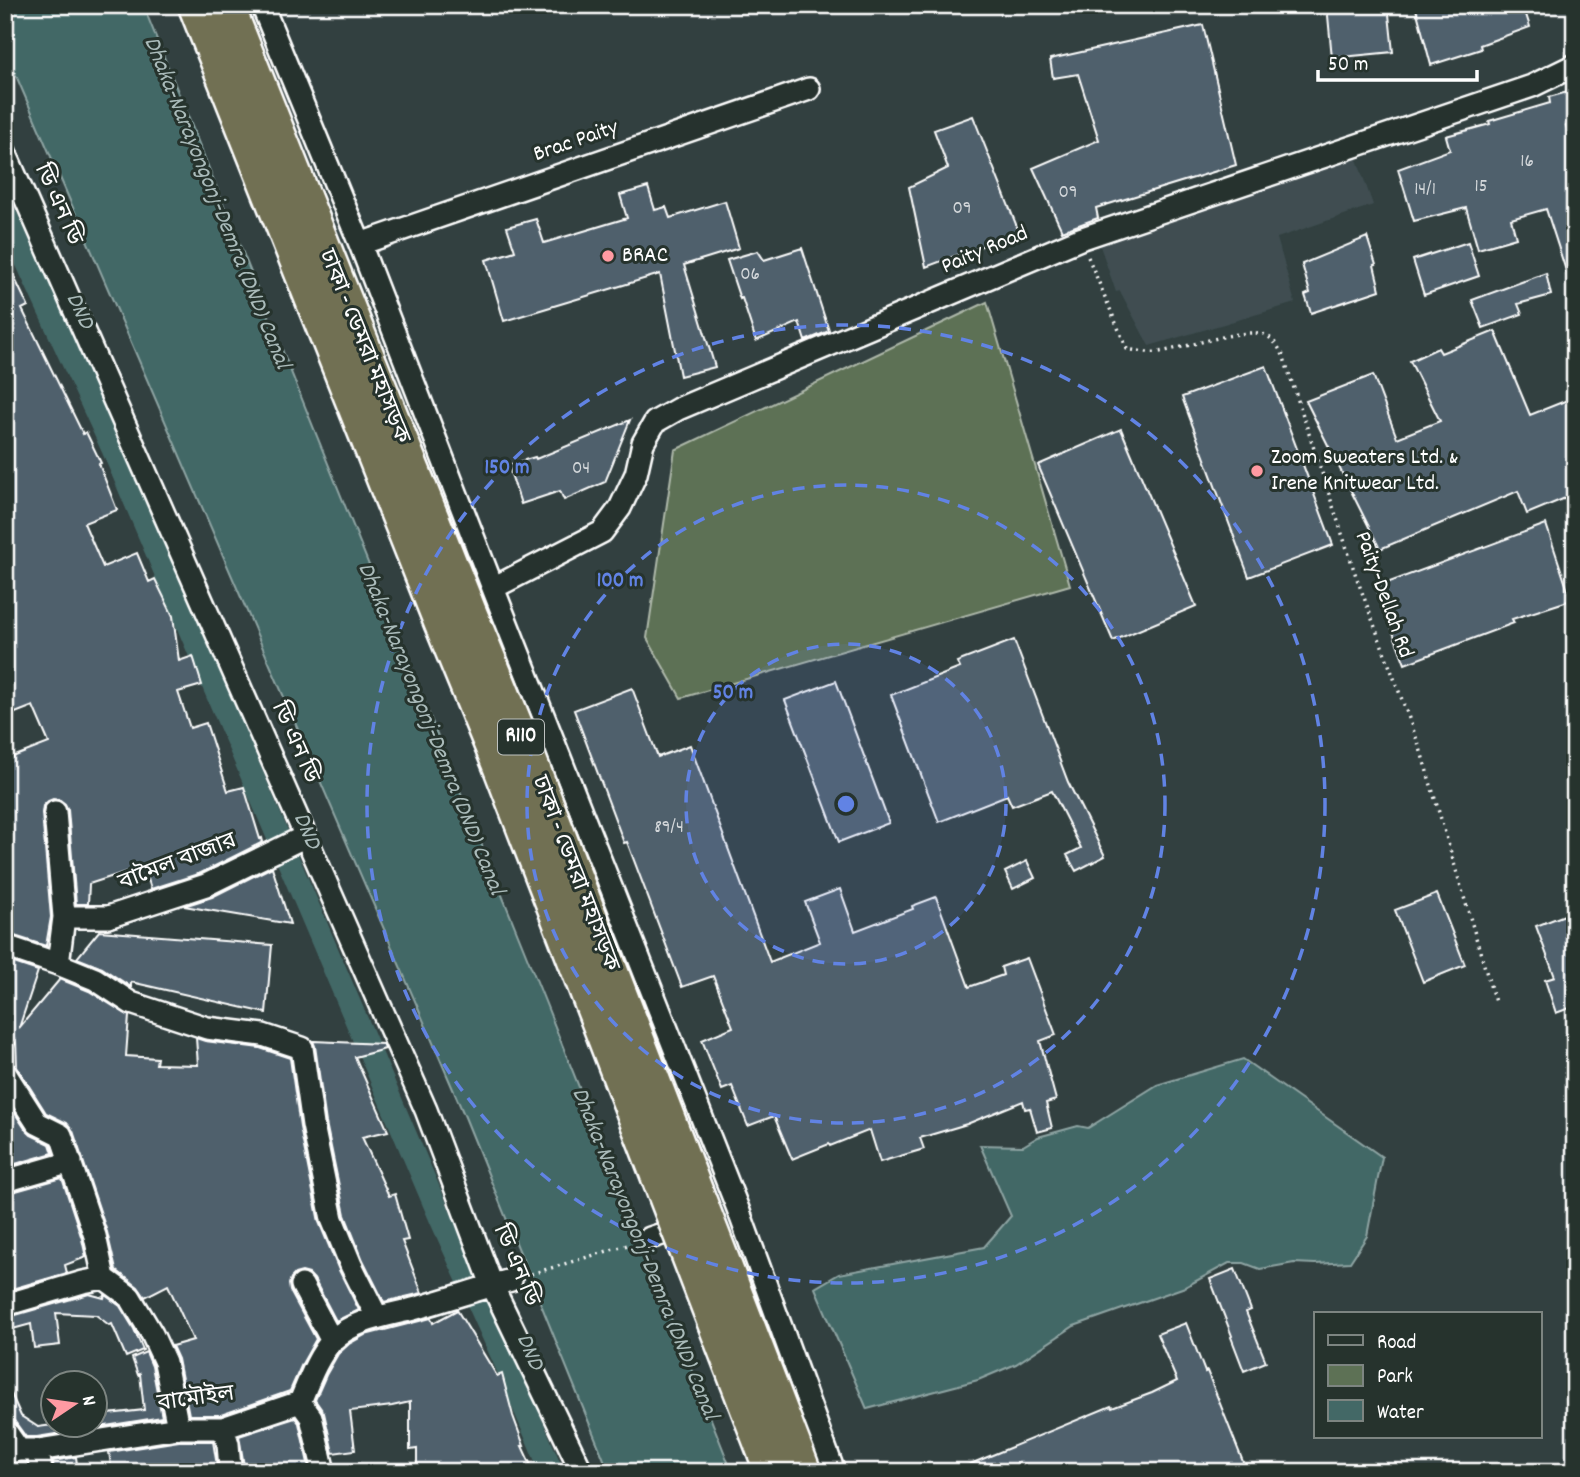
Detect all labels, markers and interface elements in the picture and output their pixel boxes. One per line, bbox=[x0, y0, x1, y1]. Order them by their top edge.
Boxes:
water label: Dhaka-Narayongonj-Demra (DND) Canal bbox=[134, 32, 299, 376]
scale bar bbox=[1318, 38, 1477, 82]
text: 50 m bbox=[1328, 51, 1368, 81]
street label: Brac Paity bbox=[529, 112, 624, 172]
house number: 16 bbox=[1520, 149, 1534, 176]
street label: ডি এন ডি bbox=[24, 158, 90, 252]
house number: 15 bbox=[1475, 174, 1487, 201]
house number: 14/1 bbox=[1414, 177, 1436, 204]
house number: 09 bbox=[1058, 180, 1078, 207]
house number: 09 bbox=[952, 196, 972, 223]
street label: Paity Road bbox=[936, 218, 1034, 284]
place label: BRAC bbox=[622, 240, 668, 273]
street label: ঢাকা - ডেমরা মহাসড়ক bbox=[308, 244, 417, 450]
marker: BRAC bbox=[600, 248, 616, 264]
house number: 06 bbox=[740, 262, 760, 289]
water label: DND bbox=[56, 287, 103, 336]
place label: Zoom Sweaters Ltd. & Irene Knitwear Ltd. bbox=[1271, 442, 1459, 501]
text: 150 m bbox=[484, 454, 530, 484]
house number: 04 bbox=[572, 456, 590, 483]
marker: Zoom Sweaters Ltd. & Irene Knitwear Ltd. bbox=[1249, 463, 1265, 479]
street label: Paity-Dellah Rd bbox=[1345, 527, 1421, 663]
water label: Dhaka-Narayongonj-Demra (DND) Canal bbox=[348, 558, 513, 902]
text: 100 m bbox=[597, 567, 643, 597]
text: 50 m bbox=[713, 679, 753, 709]
street label: ডি এন ডি bbox=[261, 696, 327, 790]
road number: R110 bbox=[498, 720, 544, 754]
street label: ঢাকা - ডেমরা মহাসড়ক bbox=[521, 770, 627, 977]
centre of rings bbox=[834, 792, 858, 816]
water label: DND bbox=[283, 808, 329, 856]
house number: 89/4 bbox=[654, 815, 684, 842]
street label: বামৈল বাজার bbox=[113, 825, 242, 901]
water label: Dhaka-Narayongonj-Demra (DND) Canal bbox=[562, 1083, 727, 1427]
street label: ডি এন ডি bbox=[483, 1219, 547, 1313]
legend bbox=[1314, 1312, 1542, 1438]
water label: DND bbox=[506, 1329, 552, 1377]
text: Road bbox=[1377, 1329, 1416, 1359]
text: Park bbox=[1377, 1363, 1413, 1393]
north arrow bbox=[38, 1368, 108, 1438]
street label: বামৌইল bbox=[154, 1378, 238, 1422]
text: N bbox=[73, 1393, 101, 1409]
text: Water bbox=[1377, 1399, 1424, 1429]

